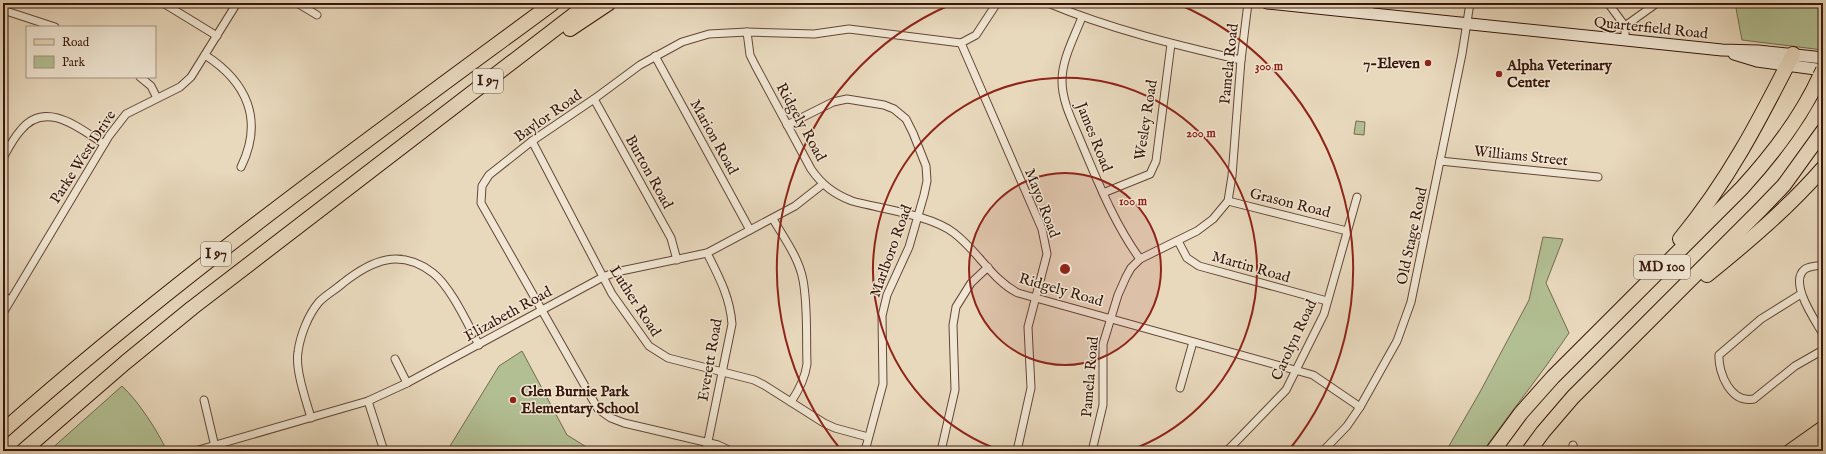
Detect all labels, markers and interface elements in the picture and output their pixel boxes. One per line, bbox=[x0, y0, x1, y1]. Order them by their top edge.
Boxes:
street label: Quarterfield Road bbox=[1593, 13, 1710, 44]
street label: Pamela Road bbox=[1215, 22, 1243, 105]
legend bbox=[26, 26, 156, 78]
text: Road bbox=[62, 35, 90, 50]
place label: 7-Eleven bbox=[1363, 54, 1420, 73]
text: Park bbox=[62, 55, 85, 70]
place label: Alpha Veterinary Center bbox=[1506, 56, 1613, 92]
marker: 7-Eleven bbox=[1423, 58, 1433, 68]
text: 300 m bbox=[1255, 59, 1284, 74]
road number: I 97 bbox=[473, 69, 503, 93]
marker: Alpha Veterinary Center bbox=[1494, 69, 1504, 79]
street label: Wesley Road bbox=[1130, 77, 1162, 162]
street label: Ridgely Road bbox=[772, 79, 831, 165]
street label: Baylor Road bbox=[511, 85, 586, 146]
street label: Marion Road bbox=[686, 96, 743, 179]
street label: James Road bbox=[1071, 98, 1117, 175]
street label: Parke West Drive bbox=[46, 107, 120, 207]
text: 200 m bbox=[1186, 126, 1216, 141]
street label: Burton Road bbox=[621, 132, 678, 213]
street label: Williams Street bbox=[1473, 142, 1569, 170]
street label: Mayo Road bbox=[1020, 166, 1064, 241]
street label: Grason Road bbox=[1248, 184, 1333, 222]
street label: Old Stage Road bbox=[1392, 184, 1432, 287]
text: 100 m bbox=[1119, 194, 1148, 209]
street label: Marlboro Road bbox=[865, 201, 917, 300]
road number: I 97 bbox=[201, 242, 231, 266]
street label: Martin Road bbox=[1210, 247, 1293, 287]
road number: MD 100 bbox=[1634, 255, 1690, 279]
street label: Luther Road bbox=[605, 262, 666, 341]
centre of rings bbox=[1058, 262, 1072, 276]
street label: Ridgely Road bbox=[1017, 269, 1106, 311]
street label: Elizabeth Road bbox=[461, 282, 556, 346]
street label: Carolyn Road bbox=[1267, 296, 1321, 384]
street label: Everett Road bbox=[693, 316, 727, 403]
street label: Pamela Road bbox=[1077, 335, 1103, 418]
place label: Glen Burnie Park Elementary School bbox=[521, 382, 640, 418]
marker: Glen Burnie Park Elementary School bbox=[508, 395, 518, 405]

